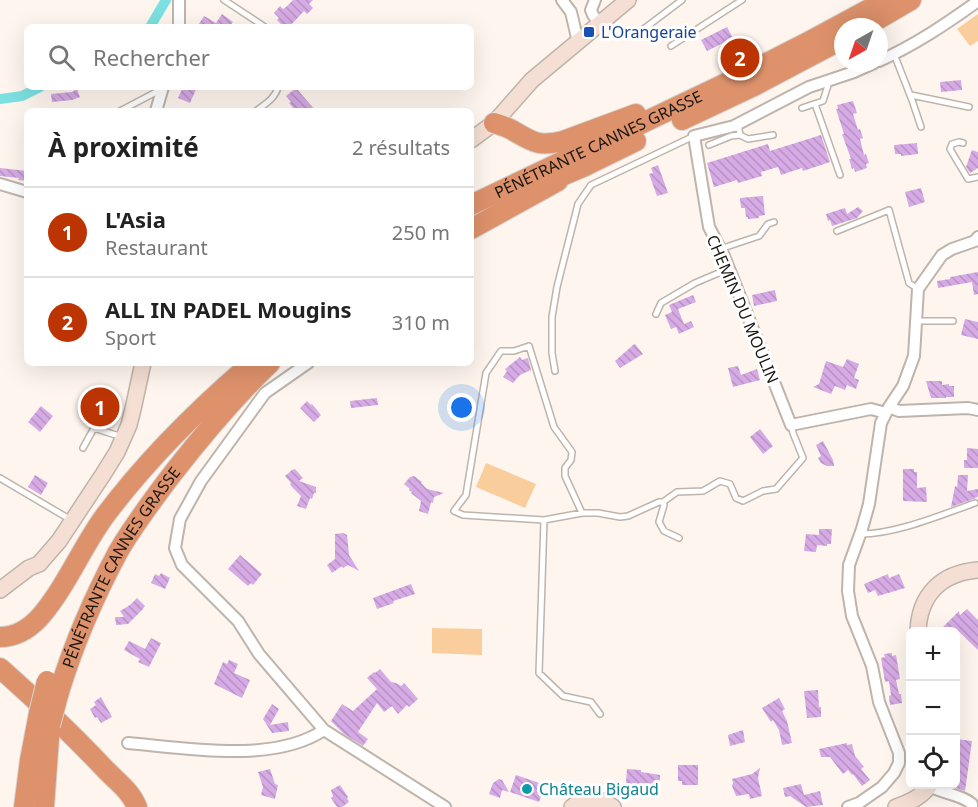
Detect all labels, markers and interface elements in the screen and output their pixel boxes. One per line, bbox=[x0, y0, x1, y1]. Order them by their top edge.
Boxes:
north arrow bbox=[834, 18, 888, 72]
place label: L'Orangeraie bbox=[601, 21, 697, 43]
search box bbox=[24, 24, 474, 90]
marker: L'Orangeraie bbox=[582, 25, 596, 39]
pin: 2 bbox=[720, 36, 760, 80]
icon: search bbox=[45, 41, 78, 74]
text: Rechercher bbox=[93, 42, 210, 72]
street label: PÉNÉTRANTE CANNES GRASSE bbox=[491, 85, 706, 203]
text: À proximité bbox=[48, 129, 199, 165]
text: 2 résultats bbox=[352, 134, 450, 161]
text: L'Asia bbox=[105, 204, 166, 234]
text: 1 bbox=[62, 219, 73, 246]
text: 250 m bbox=[392, 219, 450, 246]
street label: CHEMIN DU MOULIN bbox=[702, 231, 784, 387]
text: Restaurant bbox=[105, 234, 208, 261]
text: ALL IN PADEL Mougins bbox=[105, 294, 352, 324]
text: 2 bbox=[62, 309, 73, 336]
text: 310 m bbox=[392, 309, 450, 336]
text: Sport bbox=[105, 324, 156, 351]
pin: 1 bbox=[80, 384, 120, 430]
your location bbox=[447, 393, 476, 422]
street label: PÉNÉTRANTE CANNES GRASSE bbox=[57, 462, 185, 671]
map controls bbox=[906, 627, 960, 789]
button: + bbox=[906, 627, 960, 681]
button: − bbox=[906, 681, 960, 735]
button: locate bbox=[906, 735, 960, 789]
place label: Château Bigaud bbox=[539, 778, 659, 800]
marker: Château Bigaud bbox=[520, 782, 534, 796]

